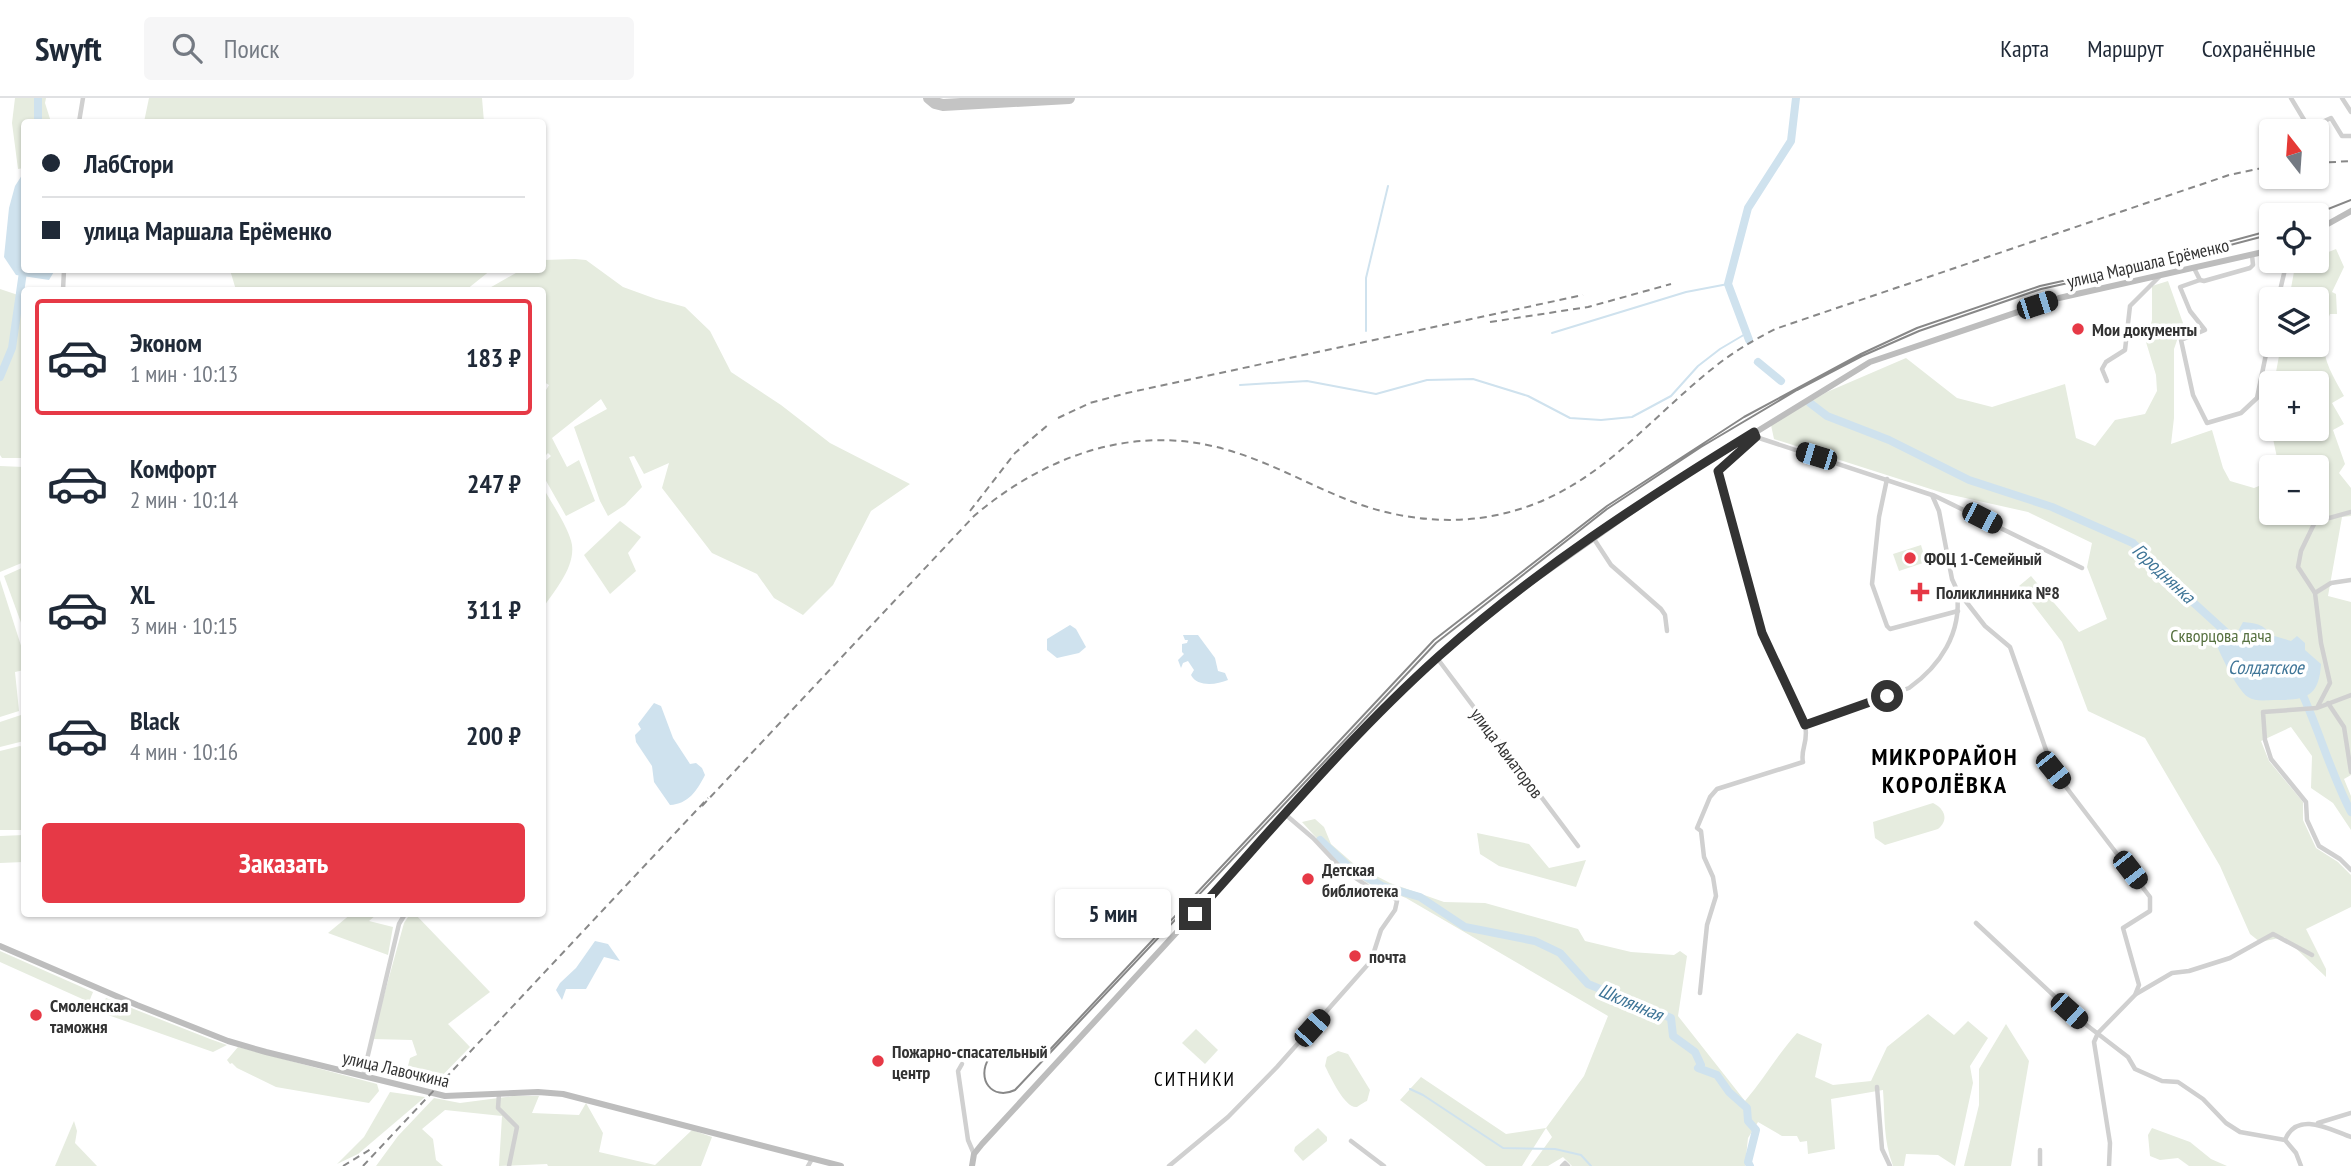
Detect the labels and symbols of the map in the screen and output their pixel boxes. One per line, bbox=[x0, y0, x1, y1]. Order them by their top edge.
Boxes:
north arrow bbox=[2259, 119, 2329, 189]
street label: улица Маршала Ерёменко bbox=[2065, 233, 2232, 293]
car bbox=[2014, 289, 2061, 321]
place label: Мои документы bbox=[2092, 318, 2197, 341]
marker: Мои документы bbox=[2070, 321, 2086, 337]
car bbox=[1793, 440, 1840, 472]
car bbox=[1959, 499, 2006, 537]
water label: Городнянка bbox=[2128, 538, 2201, 609]
place label: ФОЦ 1-Семейный bbox=[1924, 547, 2042, 570]
marker: ФОЦ 1-Семейный bbox=[1902, 550, 1918, 566]
place label: Поликлинника №8 bbox=[1936, 581, 2060, 604]
marker: Поликлинника №8 bbox=[1910, 582, 1930, 602]
park label: Скворцова дача bbox=[2170, 624, 2272, 647]
water label: Солдатское bbox=[2228, 655, 2305, 679]
route start bbox=[1871, 680, 1903, 712]
street label: улица Авиаторов bbox=[1466, 703, 1548, 803]
district label: МИКРОРАЙОН КОРОЛЁВКА bbox=[1871, 741, 2019, 800]
car bbox=[2032, 747, 2075, 793]
car bbox=[2109, 847, 2152, 893]
place label: Детская библиотека bbox=[1322, 858, 1399, 902]
marker: Детская библиотека bbox=[1300, 871, 1316, 887]
callout: 5 мин bbox=[1055, 890, 1170, 938]
route end bbox=[1179, 898, 1211, 930]
place label: почта bbox=[1369, 945, 1406, 968]
marker: почта bbox=[1347, 948, 1363, 964]
water label: Шклянная bbox=[1595, 978, 1668, 1027]
car bbox=[2047, 989, 2092, 1033]
place label: Смоленская таможня bbox=[50, 994, 128, 1038]
car bbox=[1291, 1005, 1334, 1051]
marker: Смоленская таможня bbox=[28, 1007, 44, 1023]
place label: Пожарно-спасательный центр bbox=[892, 1040, 1048, 1084]
street label: улица Лавочкина bbox=[340, 1046, 452, 1092]
marker: Пожарно-спасательный центр bbox=[870, 1053, 886, 1069]
district label: СИТНИКИ bbox=[1154, 1067, 1236, 1091]

